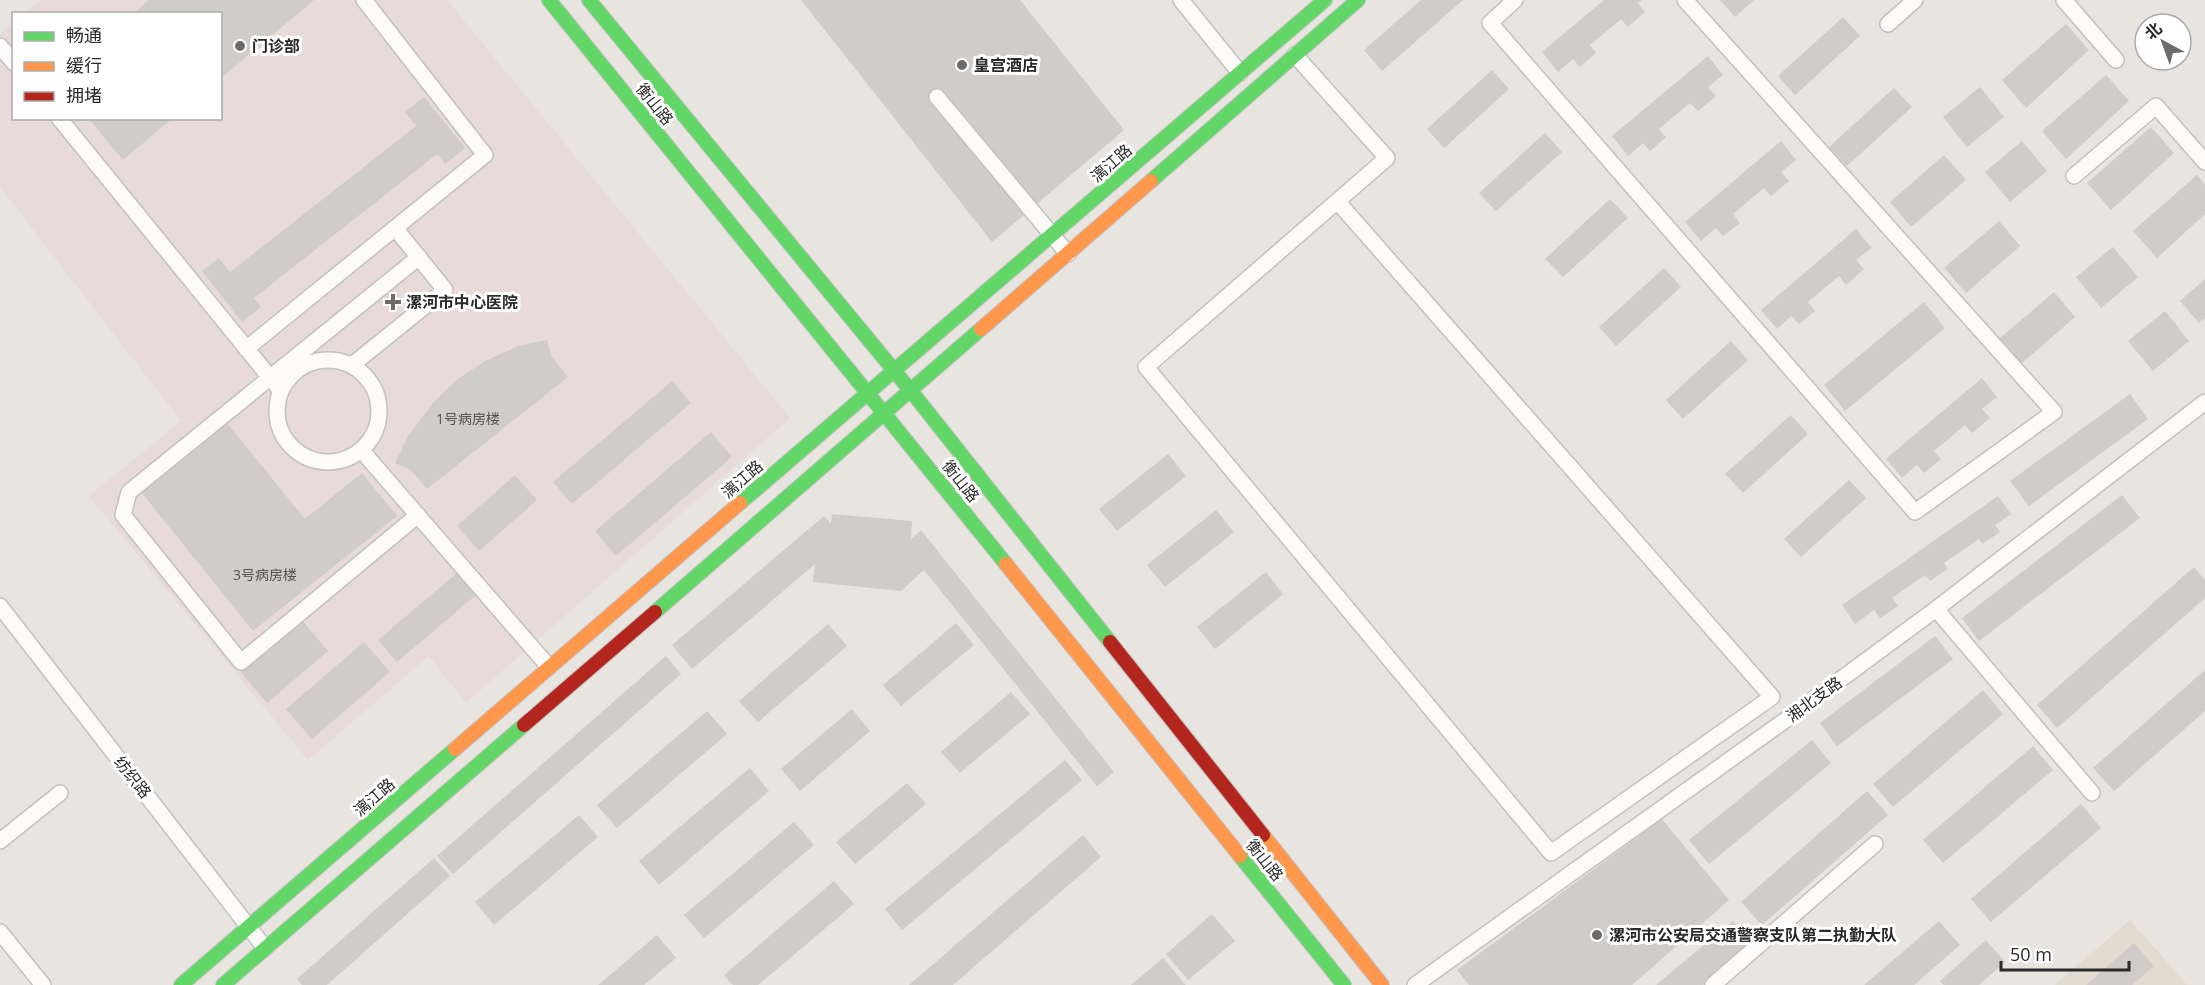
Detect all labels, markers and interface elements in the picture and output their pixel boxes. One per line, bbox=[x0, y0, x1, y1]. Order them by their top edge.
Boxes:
legend bbox=[12, 12, 222, 120]
north arrow bbox=[2133, 12, 2193, 72]
text: 北 bbox=[2140, 17, 2166, 44]
text: 畅通 bbox=[66, 23, 102, 47]
place label: 门诊部 bbox=[252, 35, 300, 57]
marker: 门诊部 bbox=[233, 39, 247, 53]
text: 缓行 bbox=[66, 53, 102, 77]
place label: 皇宫酒店 bbox=[974, 54, 1038, 76]
marker: 皇宫酒店 bbox=[955, 58, 969, 72]
street label: 衡山路 bbox=[631, 78, 679, 130]
text: 拥堵 bbox=[66, 83, 102, 107]
street label: 漓江路 bbox=[1086, 139, 1136, 187]
place label: 漯河市中心医院 bbox=[406, 291, 518, 313]
marker: 漯河市中心医院 bbox=[384, 293, 402, 311]
house number: 1号病房楼 bbox=[436, 409, 500, 428]
street label: 漓江路 bbox=[717, 455, 767, 503]
street label: 衡山路 bbox=[937, 455, 985, 507]
house number: 3号病房楼 bbox=[233, 565, 297, 584]
street label: 湘北支路 bbox=[1782, 671, 1846, 727]
street label: 纺织路 bbox=[110, 751, 156, 803]
street label: 漓江路 bbox=[349, 773, 399, 821]
street label: 衡山路 bbox=[1241, 834, 1289, 886]
place label: 漯河市公安局交通警察支队第二执勤大队 bbox=[1609, 924, 1897, 946]
marker: 漯河市公安局交通警察支队第二执勤大队 bbox=[1590, 928, 1604, 942]
scale bar bbox=[2001, 934, 2128, 972]
text: 50 m bbox=[2010, 942, 2052, 966]

